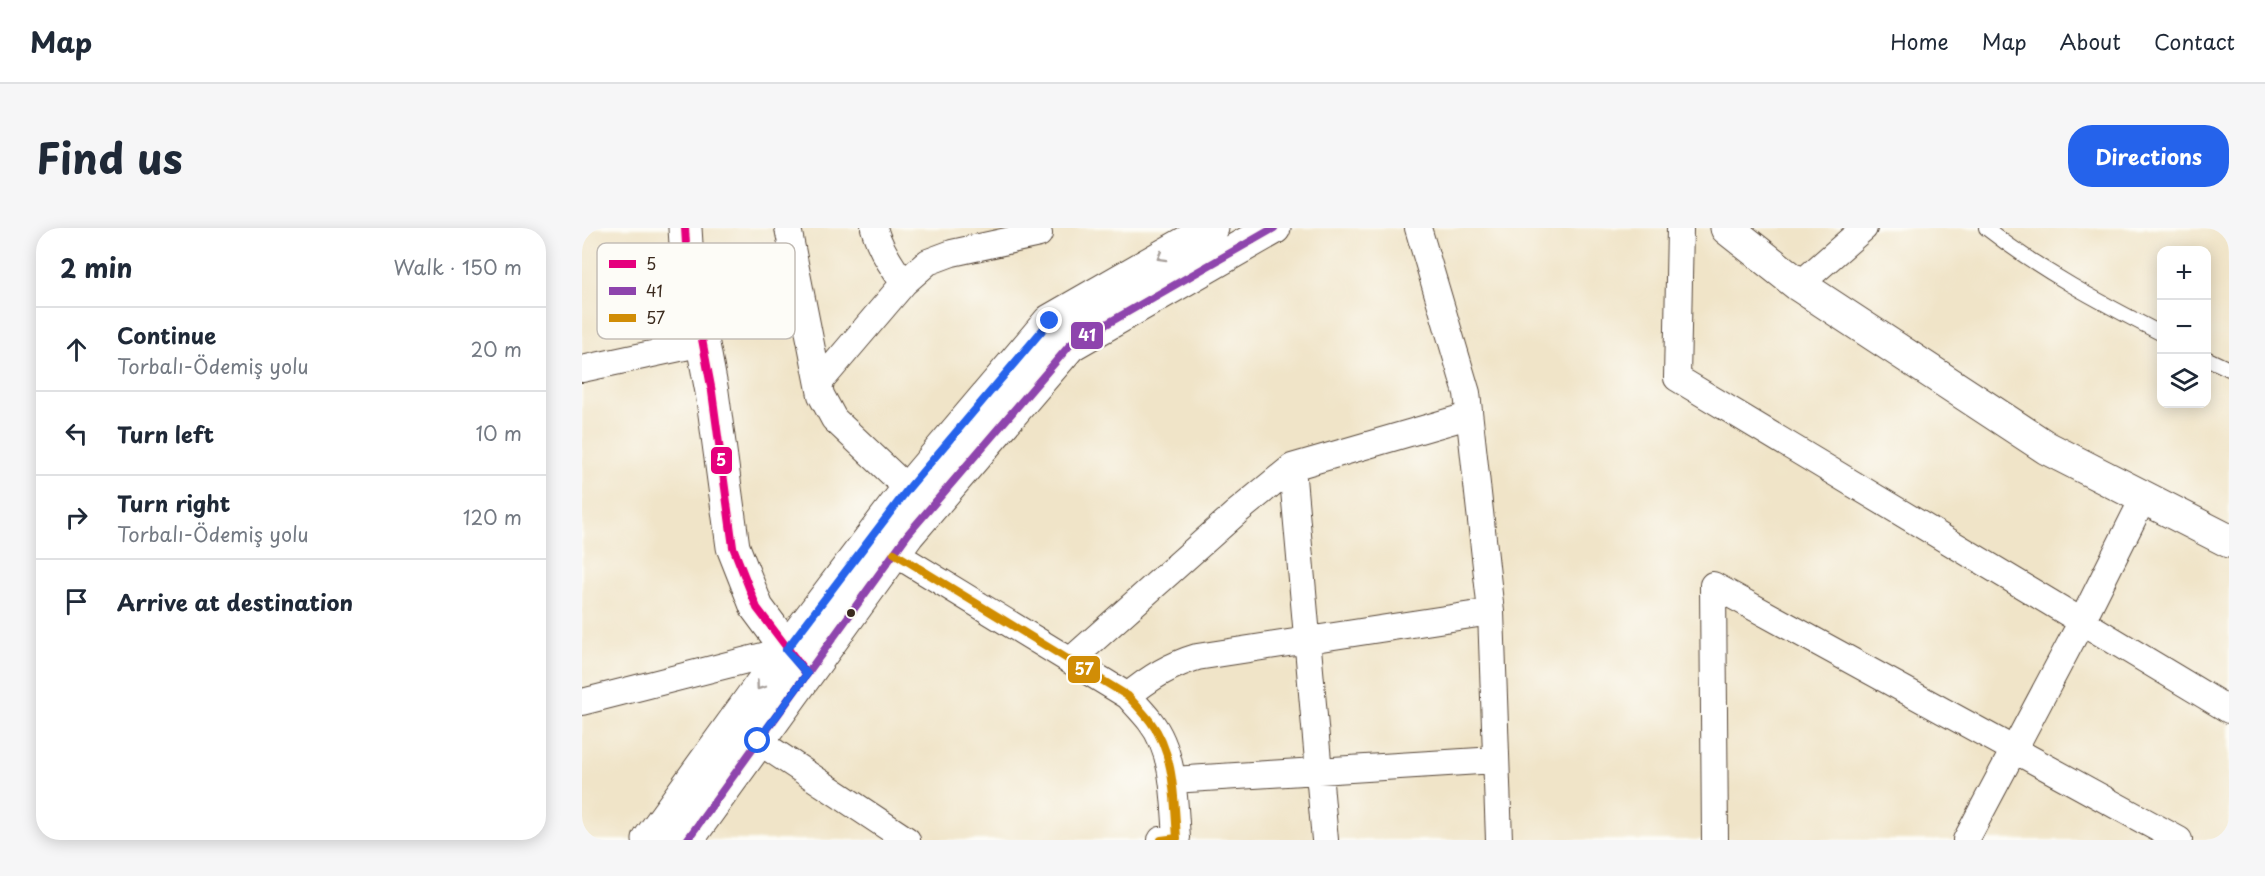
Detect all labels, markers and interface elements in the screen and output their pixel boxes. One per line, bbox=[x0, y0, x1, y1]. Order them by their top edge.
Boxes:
text: Map bbox=[30, 20, 92, 63]
text: Home bbox=[1890, 25, 1949, 57]
text: Map bbox=[1982, 25, 2027, 57]
text: About bbox=[2060, 25, 2121, 57]
text: Contact bbox=[2154, 25, 2235, 57]
text: Find us bbox=[36, 125, 183, 188]
button: Directions bbox=[2068, 125, 2229, 187]
legend bbox=[597, 243, 795, 339]
map controls bbox=[2157, 246, 2211, 408]
button: + bbox=[2157, 246, 2211, 300]
text: 2 min bbox=[60, 248, 133, 287]
one-way arrow bbox=[1157, 250, 1167, 261]
text: 5 bbox=[646, 251, 656, 275]
text: Walk · 150 m bbox=[393, 252, 522, 282]
text: 41 bbox=[646, 278, 663, 302]
button: − bbox=[2157, 300, 2211, 354]
text: 57 bbox=[646, 305, 665, 329]
route end bbox=[1036, 307, 1062, 333]
text: Continue bbox=[117, 318, 216, 351]
line badge: 41 bbox=[1070, 321, 1104, 350]
text: 41 bbox=[1078, 322, 1096, 346]
icon: ahead bbox=[60, 333, 93, 366]
text: 20 m bbox=[470, 334, 522, 364]
text: Torbalı-Ödemiş yolu bbox=[117, 351, 309, 381]
button: layers bbox=[2157, 354, 2211, 408]
icon: left bbox=[60, 417, 93, 450]
text: Turn left bbox=[117, 417, 214, 450]
text: 10 m bbox=[475, 418, 522, 448]
line badge: 5 bbox=[710, 446, 733, 475]
text: 5 bbox=[716, 447, 726, 471]
text: Turn right bbox=[117, 486, 230, 519]
icon: right bbox=[60, 501, 93, 534]
text: 120 m bbox=[463, 502, 522, 532]
text: Torbalı-Ödemiş yolu bbox=[117, 519, 309, 549]
icon: arrive bbox=[60, 585, 93, 618]
text: Arrive at destination bbox=[117, 585, 353, 618]
unlabelled marker bbox=[845, 607, 857, 619]
line badge: 57 bbox=[1067, 655, 1101, 684]
text: 57 bbox=[1074, 656, 1094, 680]
one-way arrow bbox=[756, 679, 767, 690]
route start bbox=[744, 727, 770, 753]

